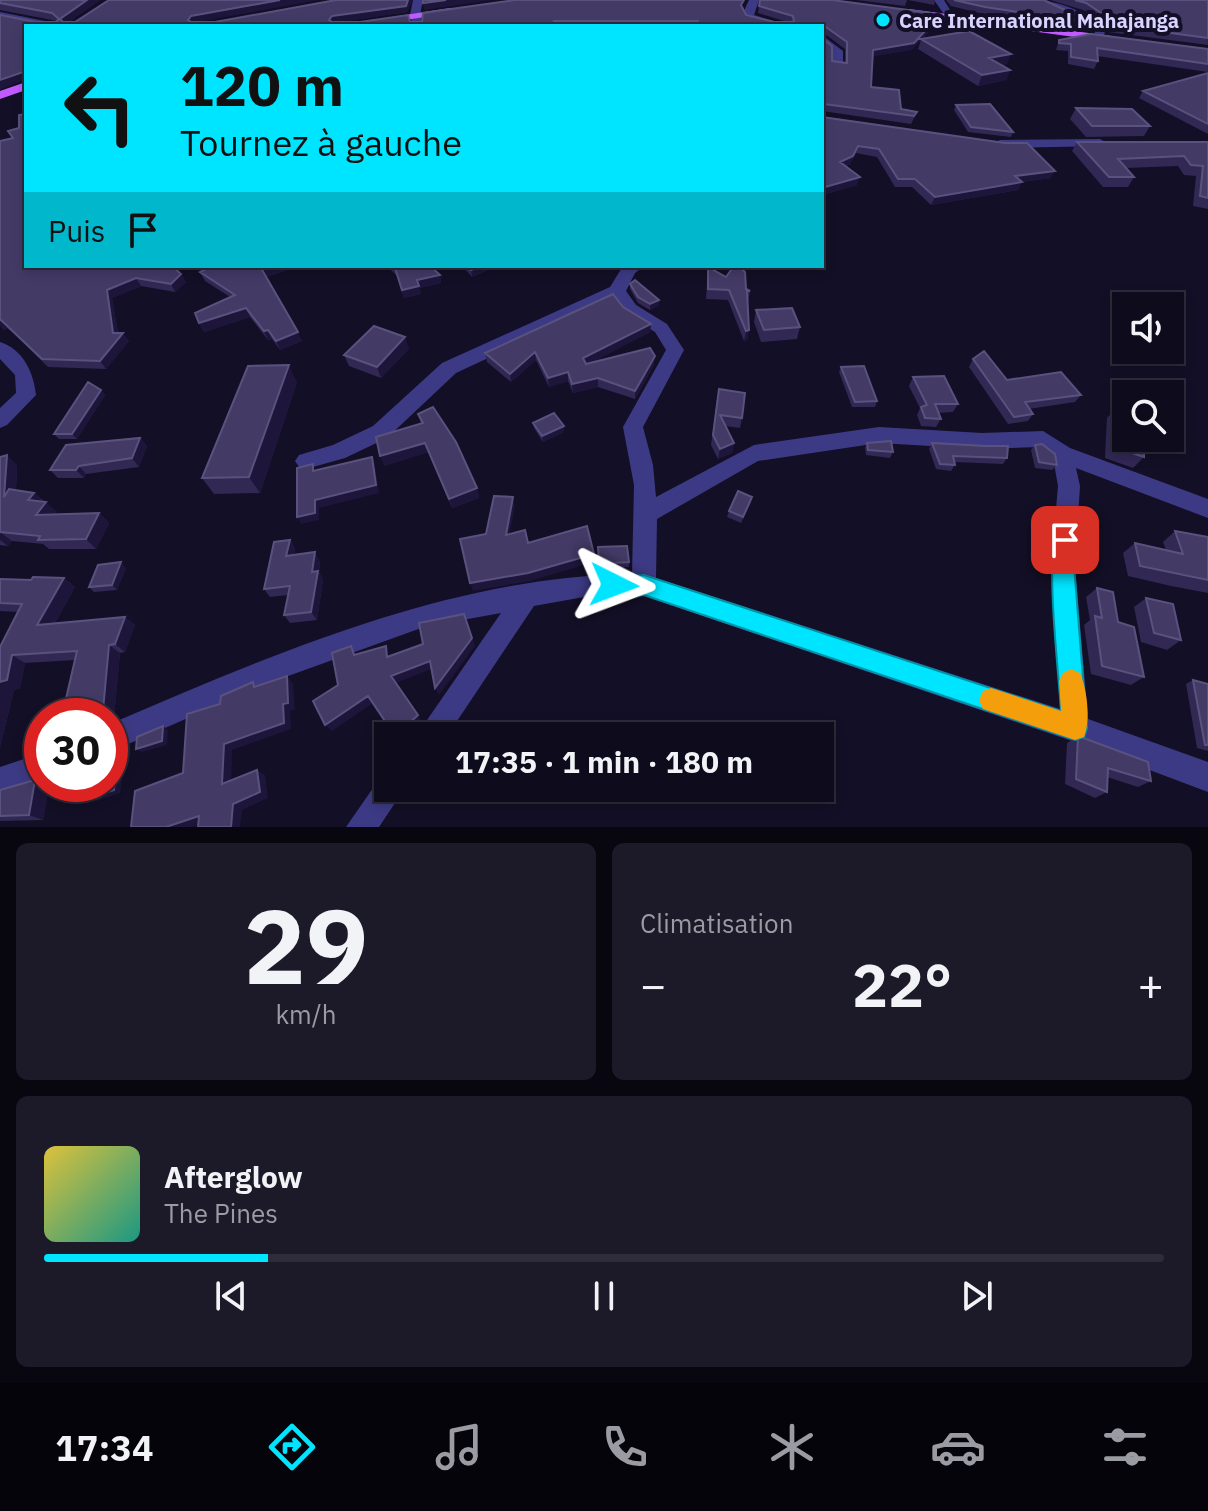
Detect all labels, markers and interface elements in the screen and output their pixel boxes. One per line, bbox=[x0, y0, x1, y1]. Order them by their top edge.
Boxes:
place label: Care International Mahajanga bbox=[899, 7, 1179, 34]
marker: Care International Mahajanga bbox=[874, 11, 892, 29]
text: 120 m bbox=[180, 49, 344, 121]
icon: left bbox=[48, 56, 152, 160]
text: Tournez à gauche bbox=[180, 119, 462, 166]
icon: arrive bbox=[121, 208, 165, 252]
text: Puis bbox=[48, 211, 105, 250]
map controls bbox=[1112, 292, 1184, 452]
button: sound bbox=[1112, 292, 1184, 364]
button: search bbox=[1112, 380, 1184, 452]
pin bbox=[1031, 506, 1099, 574]
icon: arrive bbox=[1043, 518, 1087, 562]
position arrow bbox=[572, 543, 656, 627]
speed limit sign: 30 bbox=[24, 698, 128, 802]
text: 17:35 · 1 min · 180 m bbox=[455, 742, 753, 781]
text: 29 bbox=[244, 877, 368, 1013]
text: Climatisation bbox=[640, 906, 793, 940]
text: 22° bbox=[852, 945, 952, 1024]
text: − bbox=[640, 956, 666, 1013]
text: + bbox=[1138, 956, 1164, 1013]
text: km/h bbox=[275, 997, 337, 1031]
text: Afterglow bbox=[164, 1157, 303, 1196]
text: The Pines bbox=[164, 1196, 278, 1230]
icon: previous bbox=[209, 1274, 253, 1318]
icon: pause bbox=[582, 1274, 626, 1318]
icon: next bbox=[955, 1274, 999, 1318]
icon: directions bbox=[264, 1419, 320, 1475]
icon: music bbox=[431, 1419, 487, 1475]
icon: phone bbox=[597, 1419, 653, 1475]
icon: climate bbox=[764, 1419, 820, 1475]
icon: car bbox=[930, 1419, 986, 1475]
icon: filters bbox=[1097, 1419, 1153, 1475]
text: 17:34 bbox=[55, 1424, 154, 1471]

